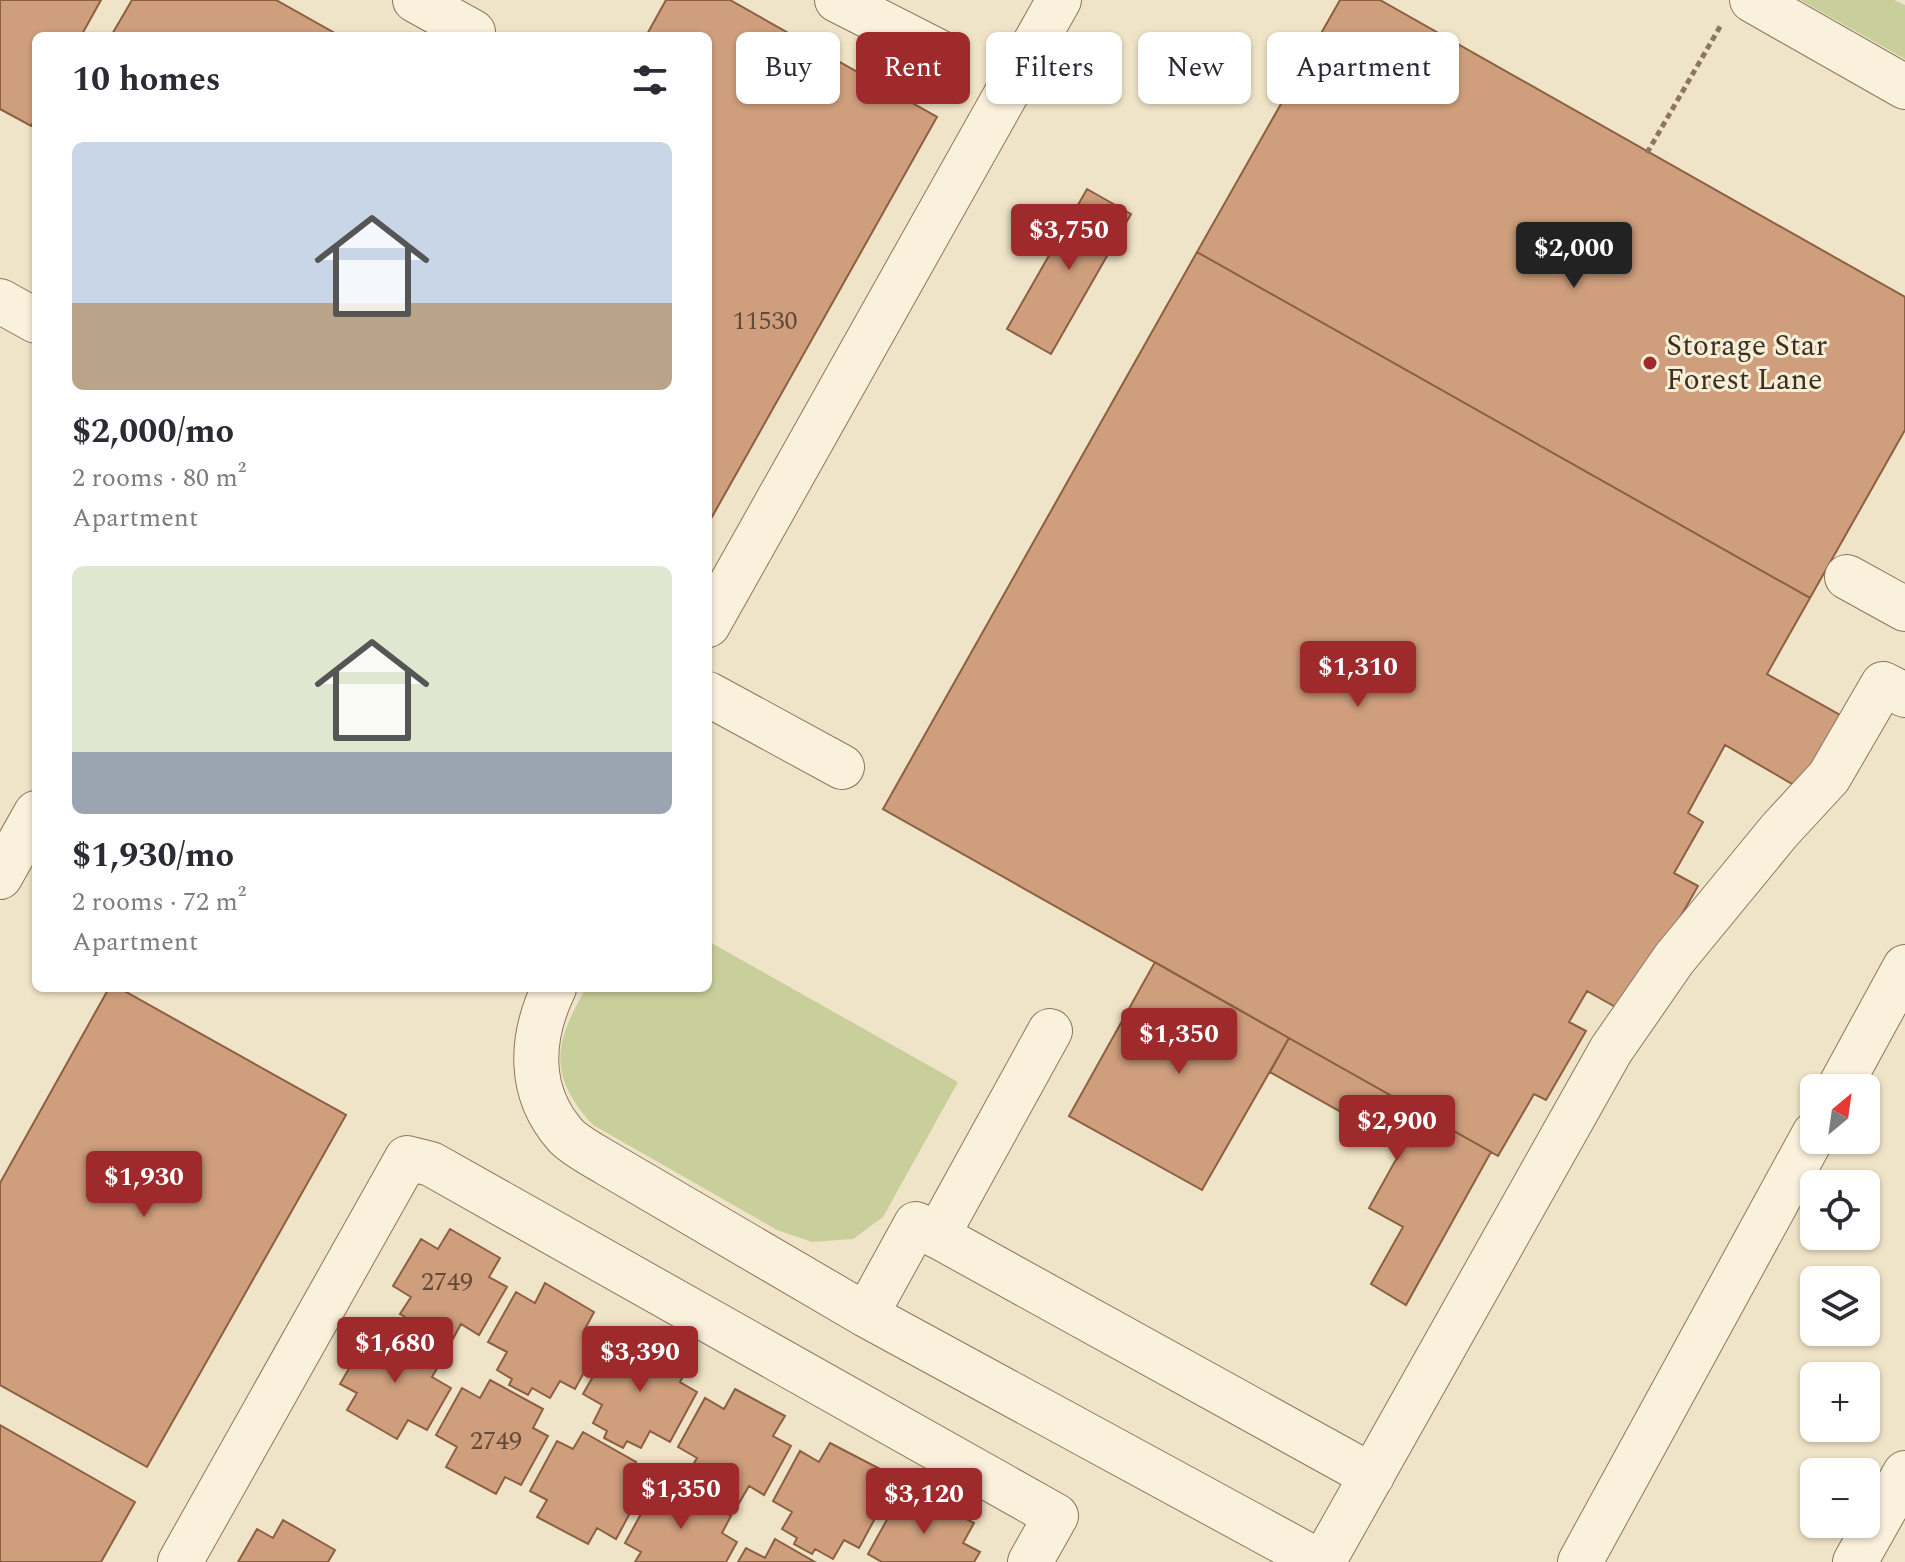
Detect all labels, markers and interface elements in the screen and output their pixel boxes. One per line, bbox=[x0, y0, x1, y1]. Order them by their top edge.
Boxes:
chip: Buy bbox=[736, 32, 840, 104]
chip: Rent bbox=[856, 32, 970, 104]
chip: Filters bbox=[986, 32, 1122, 104]
chip: New bbox=[1138, 32, 1251, 104]
chip: Apartment bbox=[1267, 32, 1459, 104]
text: 10 homes bbox=[72, 54, 221, 106]
icon: filters bbox=[628, 58, 672, 102]
icon: home bbox=[300, 194, 444, 338]
pin: $3,750 bbox=[1004, 204, 1134, 272]
text: $3,750 bbox=[1029, 210, 1109, 250]
pin: $2,000 bbox=[1509, 222, 1639, 290]
text: $2,000 bbox=[1534, 228, 1614, 268]
house number: 11530 bbox=[732, 301, 798, 341]
place label: Storage Star Forest Lane bbox=[1666, 323, 1827, 403]
marker: Storage Star Forest Lane bbox=[1641, 354, 1659, 372]
text: $2,000/mo bbox=[72, 406, 234, 458]
text: 2 rooms · 80 m² bbox=[72, 458, 246, 498]
text: Apartment bbox=[72, 498, 198, 538]
icon: home bbox=[300, 618, 444, 762]
pin: $1,310 bbox=[1293, 641, 1423, 709]
text: $1,310 bbox=[1318, 647, 1398, 687]
text: $1,930/mo bbox=[72, 830, 234, 882]
text: 2 rooms · 72 m² bbox=[72, 882, 246, 922]
text: Apartment bbox=[72, 922, 198, 962]
pin: $1,350 bbox=[1114, 1008, 1244, 1076]
text: $1,350 bbox=[1139, 1014, 1219, 1054]
north arrow bbox=[1800, 1074, 1880, 1154]
map controls bbox=[1800, 1074, 1880, 1538]
pin: $2,900 bbox=[1332, 1095, 1462, 1163]
text: $2,900 bbox=[1357, 1101, 1437, 1141]
pin: $1,930 bbox=[79, 1151, 209, 1219]
text: $1,930 bbox=[104, 1157, 184, 1197]
button: locate bbox=[1800, 1170, 1880, 1250]
house number: 2749 bbox=[421, 1262, 473, 1302]
button: layers bbox=[1800, 1266, 1880, 1346]
pin: $1,680 bbox=[330, 1317, 460, 1385]
text: $1,680 bbox=[355, 1323, 435, 1363]
pin: $3,390 bbox=[575, 1326, 705, 1394]
text: $3,390 bbox=[600, 1332, 680, 1372]
button: + bbox=[1800, 1362, 1880, 1442]
house number: 2749 bbox=[470, 1421, 522, 1461]
button: − bbox=[1800, 1458, 1880, 1538]
pin: $1,350 bbox=[616, 1463, 746, 1531]
pin: $3,120 bbox=[859, 1468, 989, 1536]
text: $1,350 bbox=[641, 1469, 721, 1509]
text: $3,120 bbox=[884, 1474, 964, 1514]

